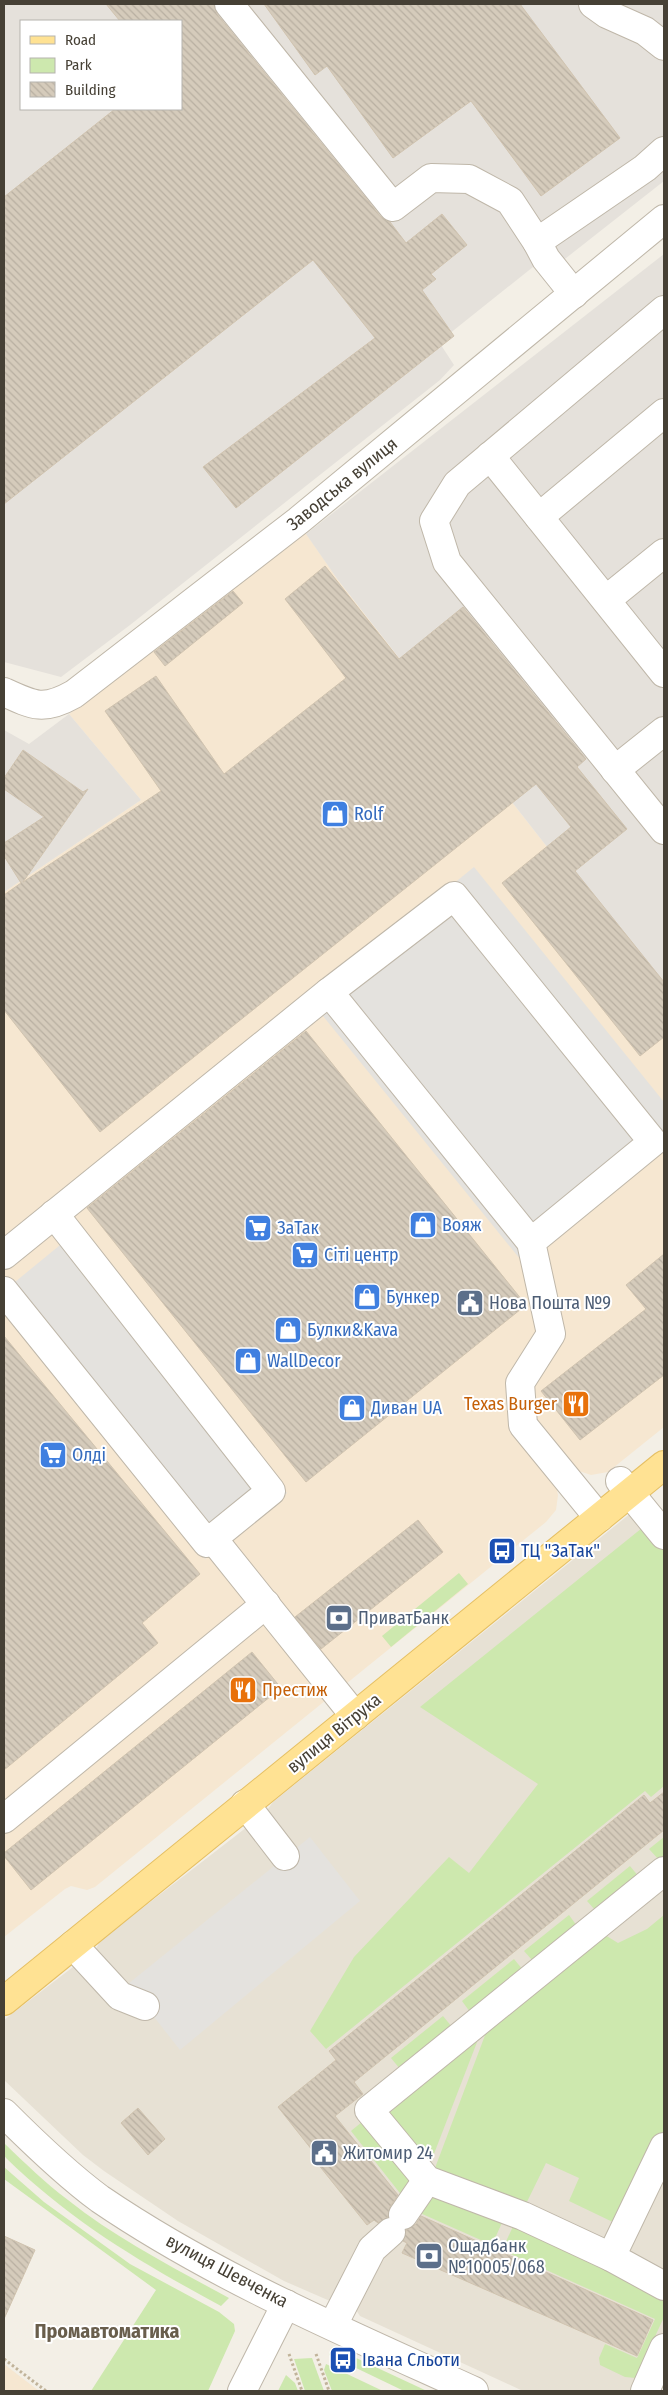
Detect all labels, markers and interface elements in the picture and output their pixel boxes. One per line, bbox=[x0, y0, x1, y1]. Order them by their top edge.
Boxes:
legend bbox=[20, 20, 182, 110]
text: Road bbox=[65, 31, 96, 49]
text: Park bbox=[65, 56, 92, 74]
text: Building bbox=[65, 81, 116, 99]
street label: Заводська вулиця bbox=[282, 433, 402, 535]
shop icon: Rolf bbox=[320, 799, 350, 829]
place label: Rolf bbox=[354, 803, 385, 825]
shop icon: Вояж bbox=[408, 1210, 438, 1240]
supermarket icon: ЗаТак bbox=[243, 1213, 273, 1243]
place label: Вояж bbox=[442, 1214, 482, 1236]
place label: ЗаТак bbox=[277, 1217, 320, 1239]
supermarket icon: Сіті центр bbox=[290, 1240, 320, 1270]
place label: Сіті центр bbox=[324, 1244, 398, 1266]
shop icon: Бункер bbox=[352, 1282, 382, 1312]
place label: Бункер bbox=[386, 1286, 440, 1308]
public building icon: Нова Пошта №9 bbox=[455, 1288, 485, 1318]
place label: Нова Пошта №9 bbox=[489, 1292, 611, 1314]
shop icon: Булки&Kava bbox=[273, 1315, 303, 1345]
place label: Булки&Kava bbox=[307, 1319, 398, 1341]
shop icon: WallDecor bbox=[233, 1346, 263, 1376]
place label: WallDecor bbox=[267, 1350, 341, 1372]
restaurant icon: Texas Burger bbox=[561, 1389, 591, 1419]
shop icon: Диван UA bbox=[337, 1393, 367, 1423]
place label: Texas Burger bbox=[464, 1393, 558, 1415]
place label: Диван UA bbox=[370, 1397, 443, 1419]
supermarket icon: Олді bbox=[38, 1440, 68, 1470]
place label: Олді bbox=[72, 1444, 106, 1466]
bus stop icon: ТЦ "ЗаТак" bbox=[487, 1536, 517, 1566]
place label: ТЦ "ЗаТак" bbox=[521, 1540, 600, 1562]
bank icon: ПриватБанк bbox=[324, 1603, 354, 1633]
place label: ПриватБанк bbox=[358, 1607, 450, 1629]
restaurant icon: Престиж bbox=[228, 1675, 258, 1705]
place label: Престиж bbox=[262, 1679, 328, 1701]
street label: вулиця Вітрука bbox=[283, 1688, 386, 1778]
public building icon: Житомир 24 bbox=[309, 2138, 339, 2168]
place label: Житомир 24 bbox=[343, 2142, 433, 2164]
street label: вулиця Шевченка bbox=[162, 2230, 292, 2313]
place label: Ощадбанк №10005/068 bbox=[448, 2235, 545, 2278]
bank icon: Ощадбанк №10005/068 bbox=[414, 2241, 444, 2271]
district label: Промавтоматика bbox=[34, 2319, 180, 2343]
bus stop icon: Івана Сльоти bbox=[328, 2345, 358, 2375]
place label: Івана Сльоти bbox=[362, 2349, 460, 2371]

